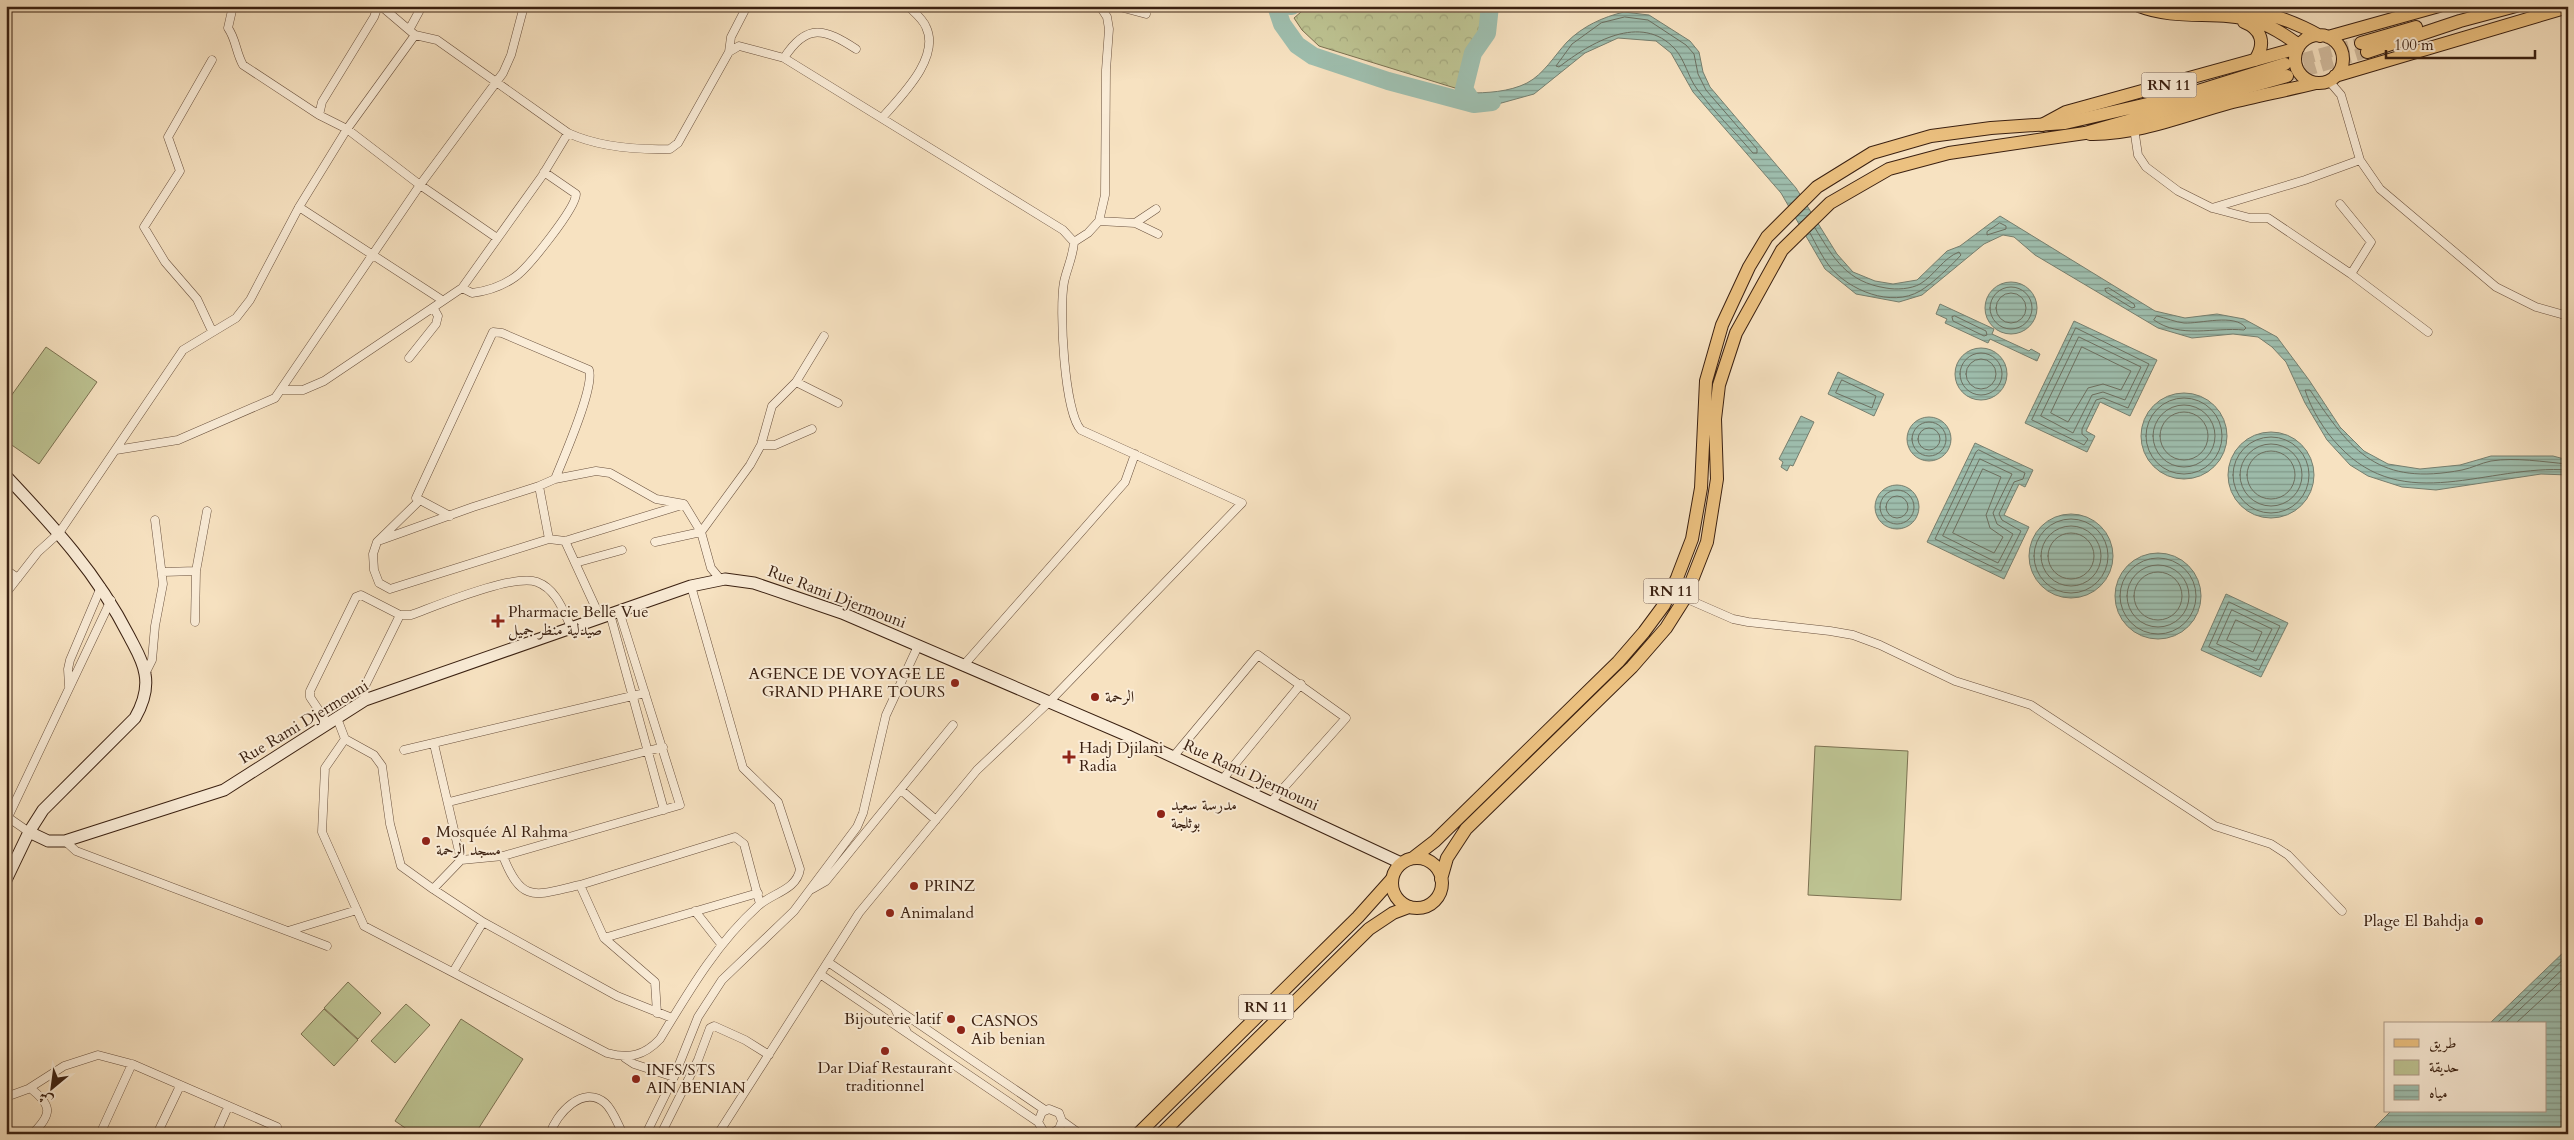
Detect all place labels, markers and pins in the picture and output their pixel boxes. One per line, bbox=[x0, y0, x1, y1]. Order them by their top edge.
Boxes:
place label: Pharmacie Belle Vue صيدلية منظر جميل bbox=[508, 601, 648, 641]
marker: Pharmacie Belle Vue صيدلية منظر جميل bbox=[492, 615, 504, 627]
place label: AGENCE DE VOYAGE LE GRAND PHARE TOURS bbox=[749, 663, 945, 703]
marker: AGENCE DE VOYAGE LE GRAND PHARE TOURS bbox=[949, 677, 961, 689]
place label: الرحمة bbox=[1105, 686, 1134, 708]
marker: الرحمة bbox=[1089, 691, 1101, 703]
place label: Hadj Djilani Radia bbox=[1079, 737, 1164, 777]
marker: Hadj Djilani Radia bbox=[1063, 751, 1075, 763]
place label: مدرسة سعيد بوثلجة bbox=[1171, 794, 1237, 834]
marker: مدرسة سعيد بوثلجة bbox=[1155, 808, 1167, 820]
place label: Mosquée Al Rahma مسجد الرحمة bbox=[436, 821, 568, 861]
marker: Mosquée Al Rahma مسجد الرحمة bbox=[420, 835, 432, 847]
place label: PRINZ bbox=[924, 875, 975, 897]
marker: PRINZ bbox=[908, 880, 920, 892]
place label: Animaland bbox=[900, 902, 975, 924]
marker: Animaland bbox=[884, 907, 896, 919]
place label: Plage El Bahdja bbox=[2363, 910, 2469, 932]
marker: Plage El Bahdja bbox=[2473, 915, 2485, 927]
place label: Bijouterie latif bbox=[844, 1008, 944, 1030]
place label: CASNOS Aib benian bbox=[971, 1010, 1045, 1050]
marker: Bijouterie latif bbox=[945, 1013, 957, 1025]
marker: CASNOS Aib benian bbox=[955, 1024, 967, 1036]
marker: Dar Diaf Restaurant traditionnel bbox=[879, 1045, 891, 1057]
place label: Dar Diaf Restaurant traditionnel bbox=[818, 1057, 952, 1097]
place label: INFS/STS AIN BENIAN bbox=[646, 1059, 746, 1099]
marker: INFS/STS AIN BENIAN bbox=[630, 1073, 642, 1085]

